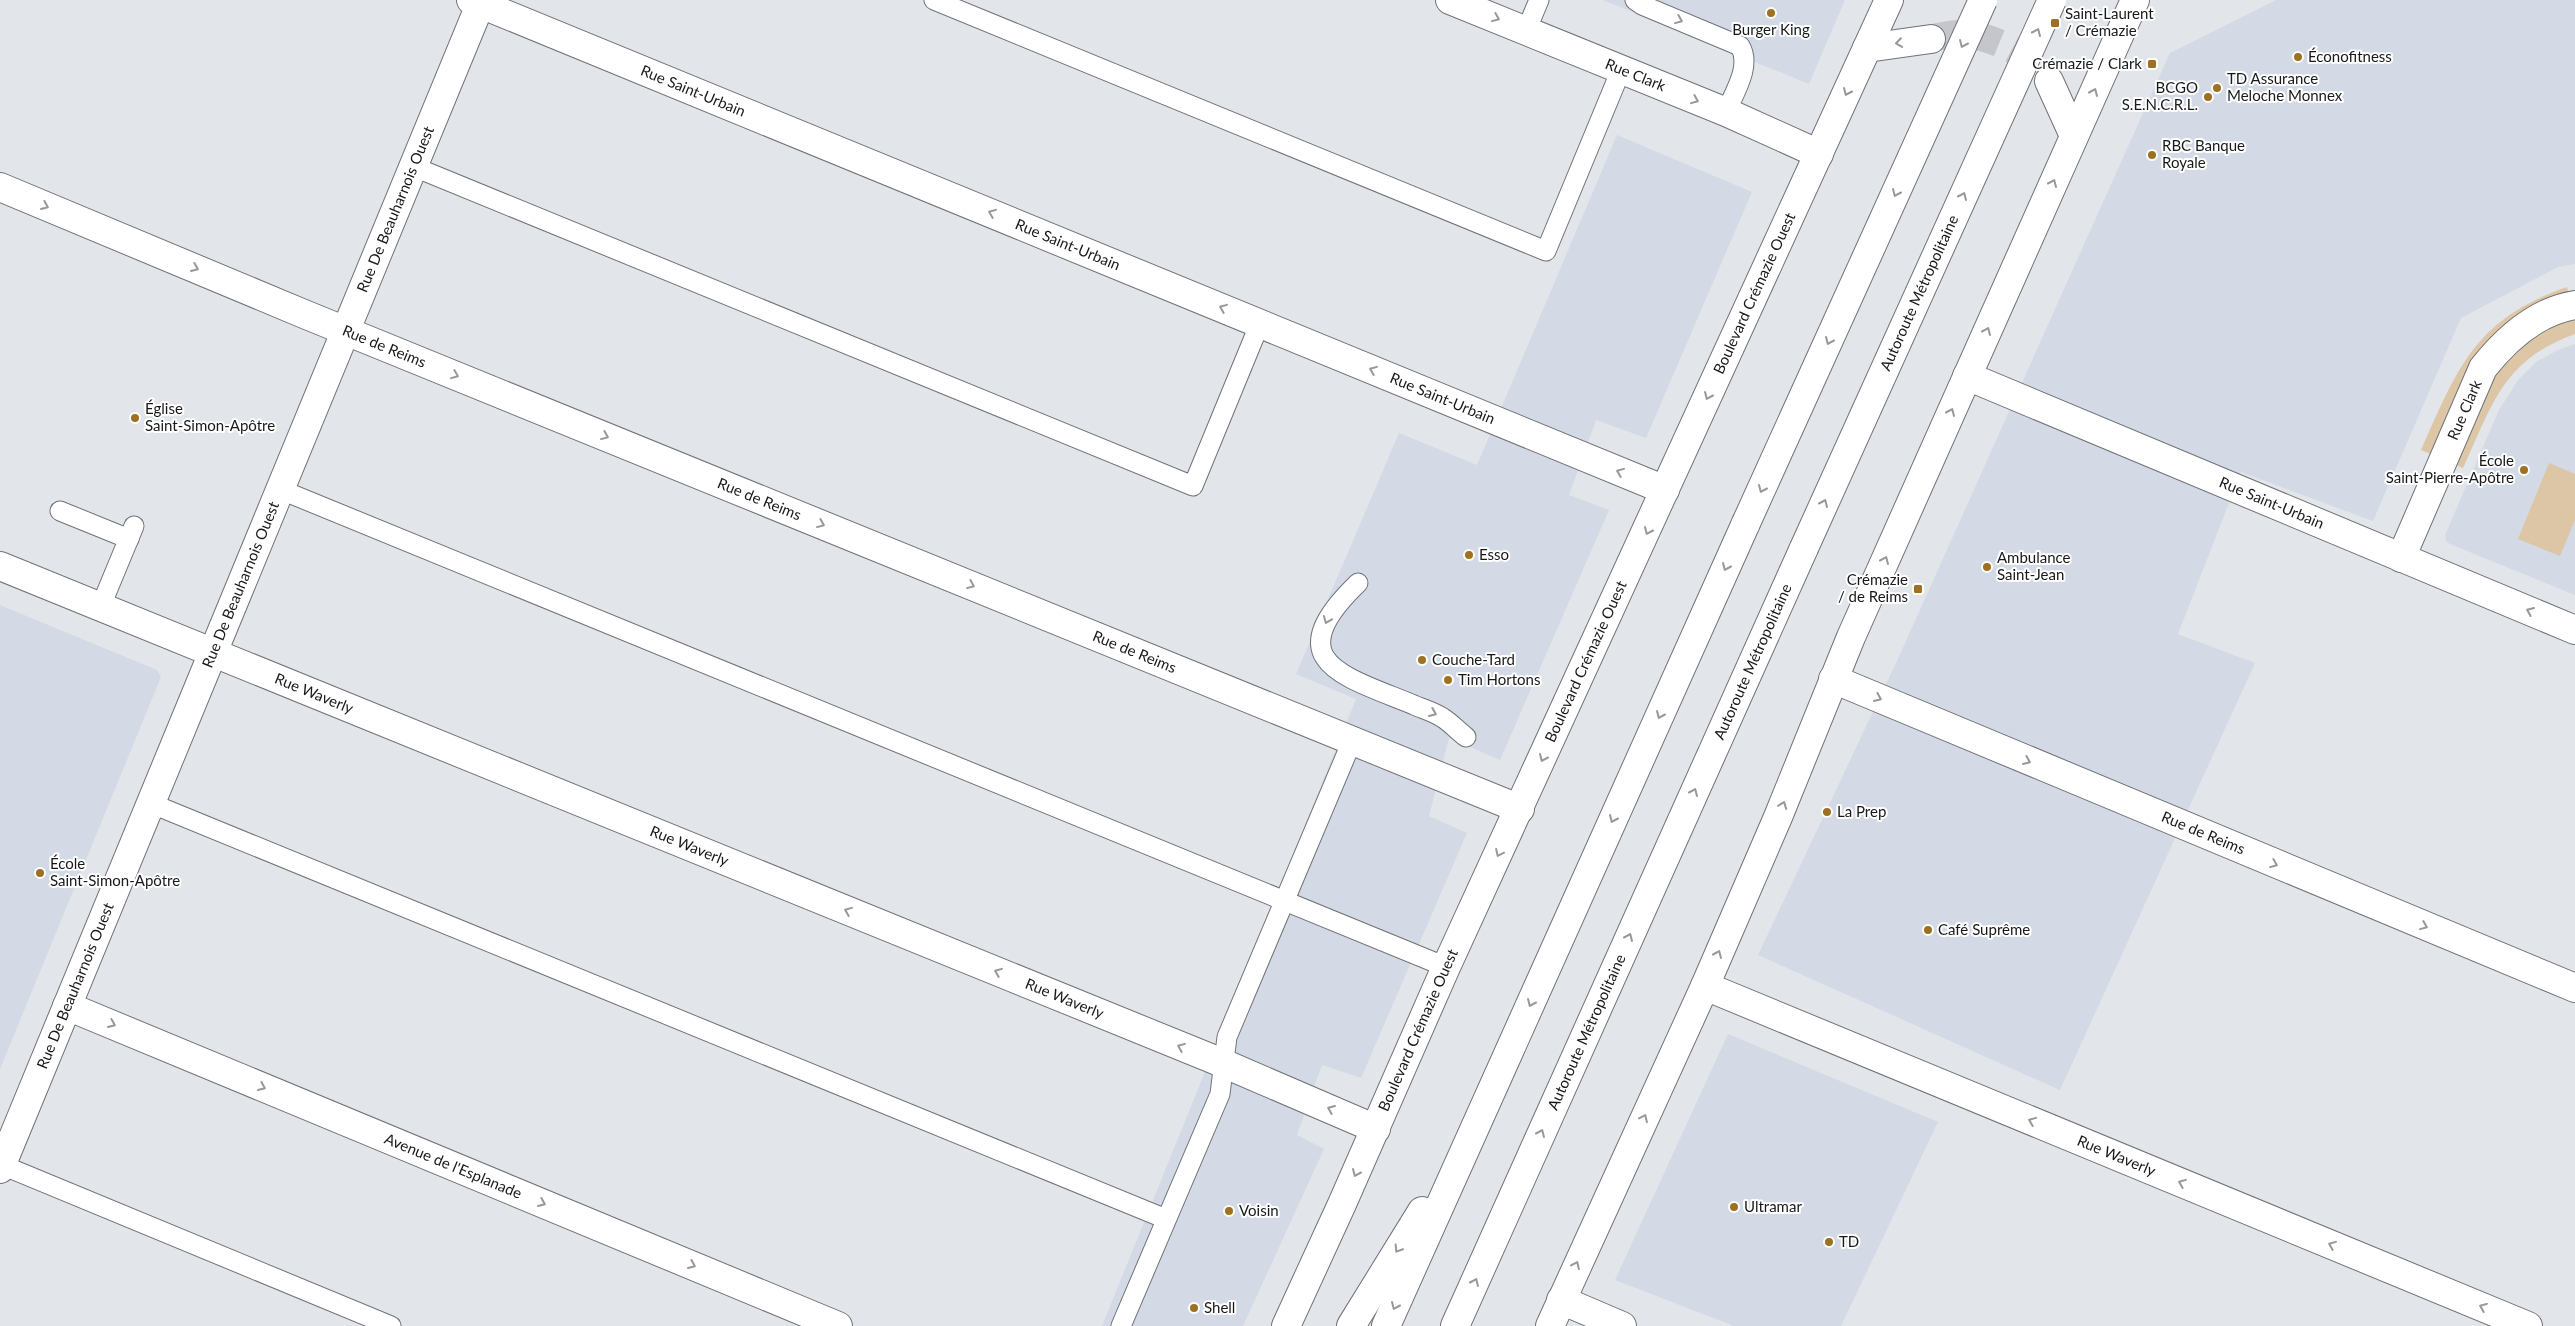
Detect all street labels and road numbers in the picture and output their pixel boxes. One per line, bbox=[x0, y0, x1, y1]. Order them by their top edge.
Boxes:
street label: Rue Clark bbox=[1603, 54, 1669, 95]
street label: Rue Saint-Urbain bbox=[638, 61, 749, 120]
street label: Rue De Beauharnois Ouest bbox=[353, 123, 437, 295]
street label: Boulevard Crémazie Ouest bbox=[1709, 209, 1799, 376]
street label: Autoroute Métropolitaine bbox=[1876, 212, 1962, 373]
street label: Rue Saint-Urbain bbox=[1013, 214, 1123, 273]
street label: Rue de Reims bbox=[340, 321, 429, 371]
street label: Rue Saint-Urbain bbox=[1388, 368, 1498, 427]
street label: Rue Clark bbox=[2443, 377, 2485, 442]
street label: Rue Saint-Urbain bbox=[2217, 472, 2327, 532]
street label: Rue de Reims bbox=[715, 473, 804, 523]
street label: Rue De Beauharnois Ouest bbox=[198, 498, 282, 670]
street label: Boulevard Crémazie Ouest bbox=[1540, 577, 1630, 745]
street label: Autoroute Métropolitaine bbox=[1709, 581, 1795, 742]
street label: Rue de Reims bbox=[1090, 626, 1179, 676]
street label: Rue Waverly bbox=[272, 669, 357, 717]
street label: Rue de Reims bbox=[2159, 807, 2248, 858]
street label: Rue Waverly bbox=[648, 821, 732, 869]
street label: Rue De Beauharnois Ouest bbox=[32, 899, 117, 1071]
street label: Boulevard Crémazie Ouest bbox=[1374, 945, 1461, 1114]
street label: Autoroute Métropolitaine bbox=[1543, 951, 1629, 1113]
street label: Rue Waverly bbox=[1023, 974, 1107, 1022]
street label: Avenue de l'Esplanade bbox=[382, 1129, 525, 1202]
street label: Rue Waverly bbox=[2075, 1131, 2159, 1179]

